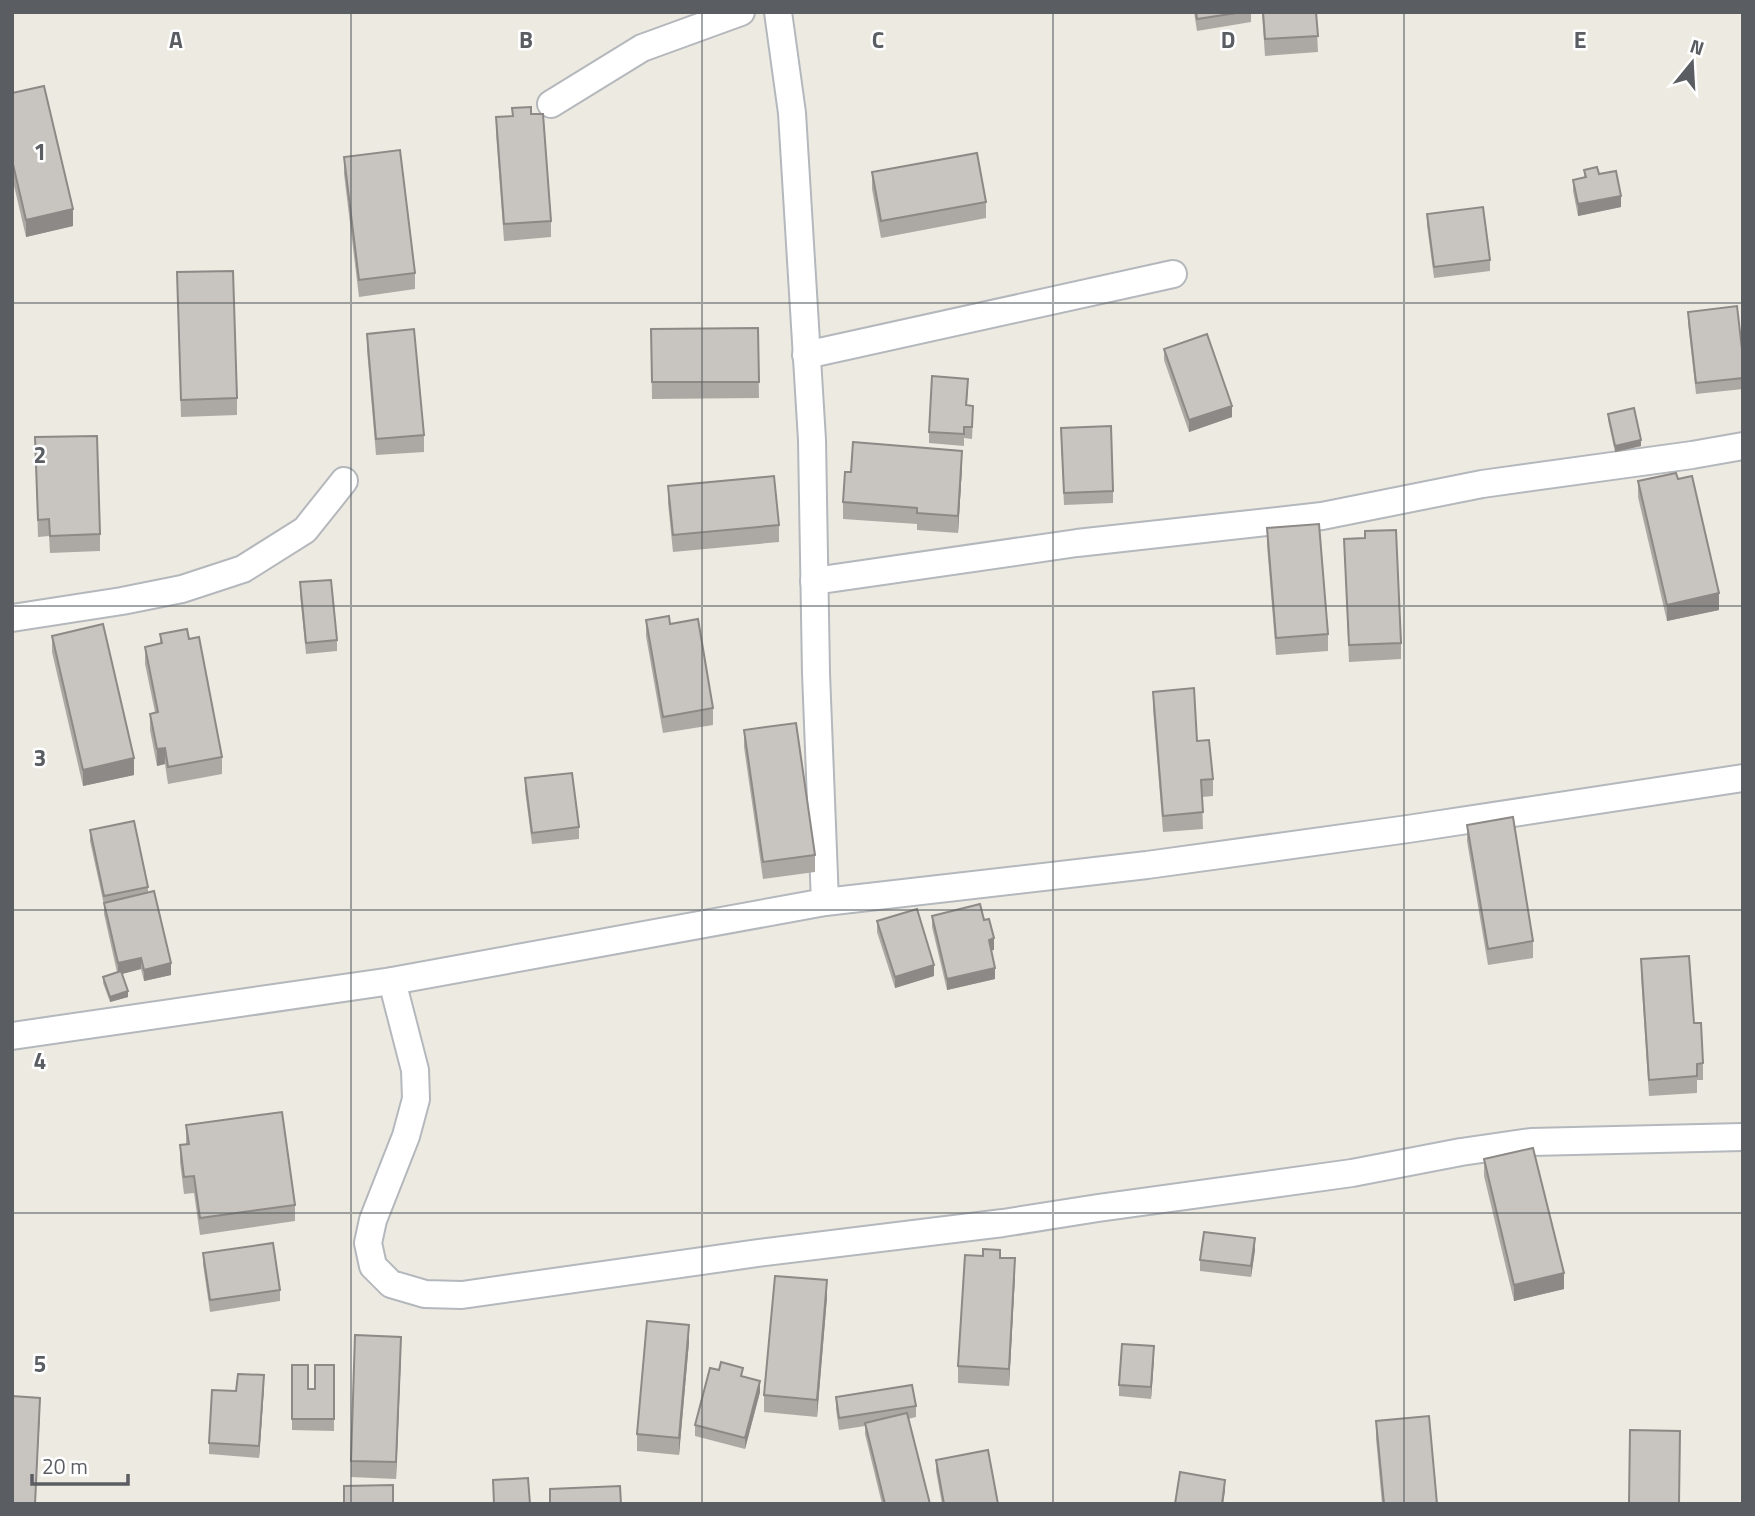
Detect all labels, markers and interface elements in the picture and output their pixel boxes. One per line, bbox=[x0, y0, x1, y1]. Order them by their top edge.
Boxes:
text: A bbox=[169, 22, 183, 57]
text: B bbox=[519, 22, 533, 57]
text: C bbox=[872, 22, 884, 57]
text: D bbox=[1221, 22, 1235, 57]
text: E bbox=[1574, 22, 1586, 57]
north arrow bbox=[1657, 28, 1727, 98]
text: N bbox=[1687, 31, 1708, 62]
text: 1 bbox=[34, 134, 46, 169]
text: 2 bbox=[34, 437, 46, 472]
text: 3 bbox=[34, 740, 46, 775]
text: 4 bbox=[34, 1043, 46, 1078]
text: 5 bbox=[34, 1346, 46, 1381]
scale bar bbox=[32, 1442, 128, 1486]
text: 20 m bbox=[42, 1450, 88, 1482]

